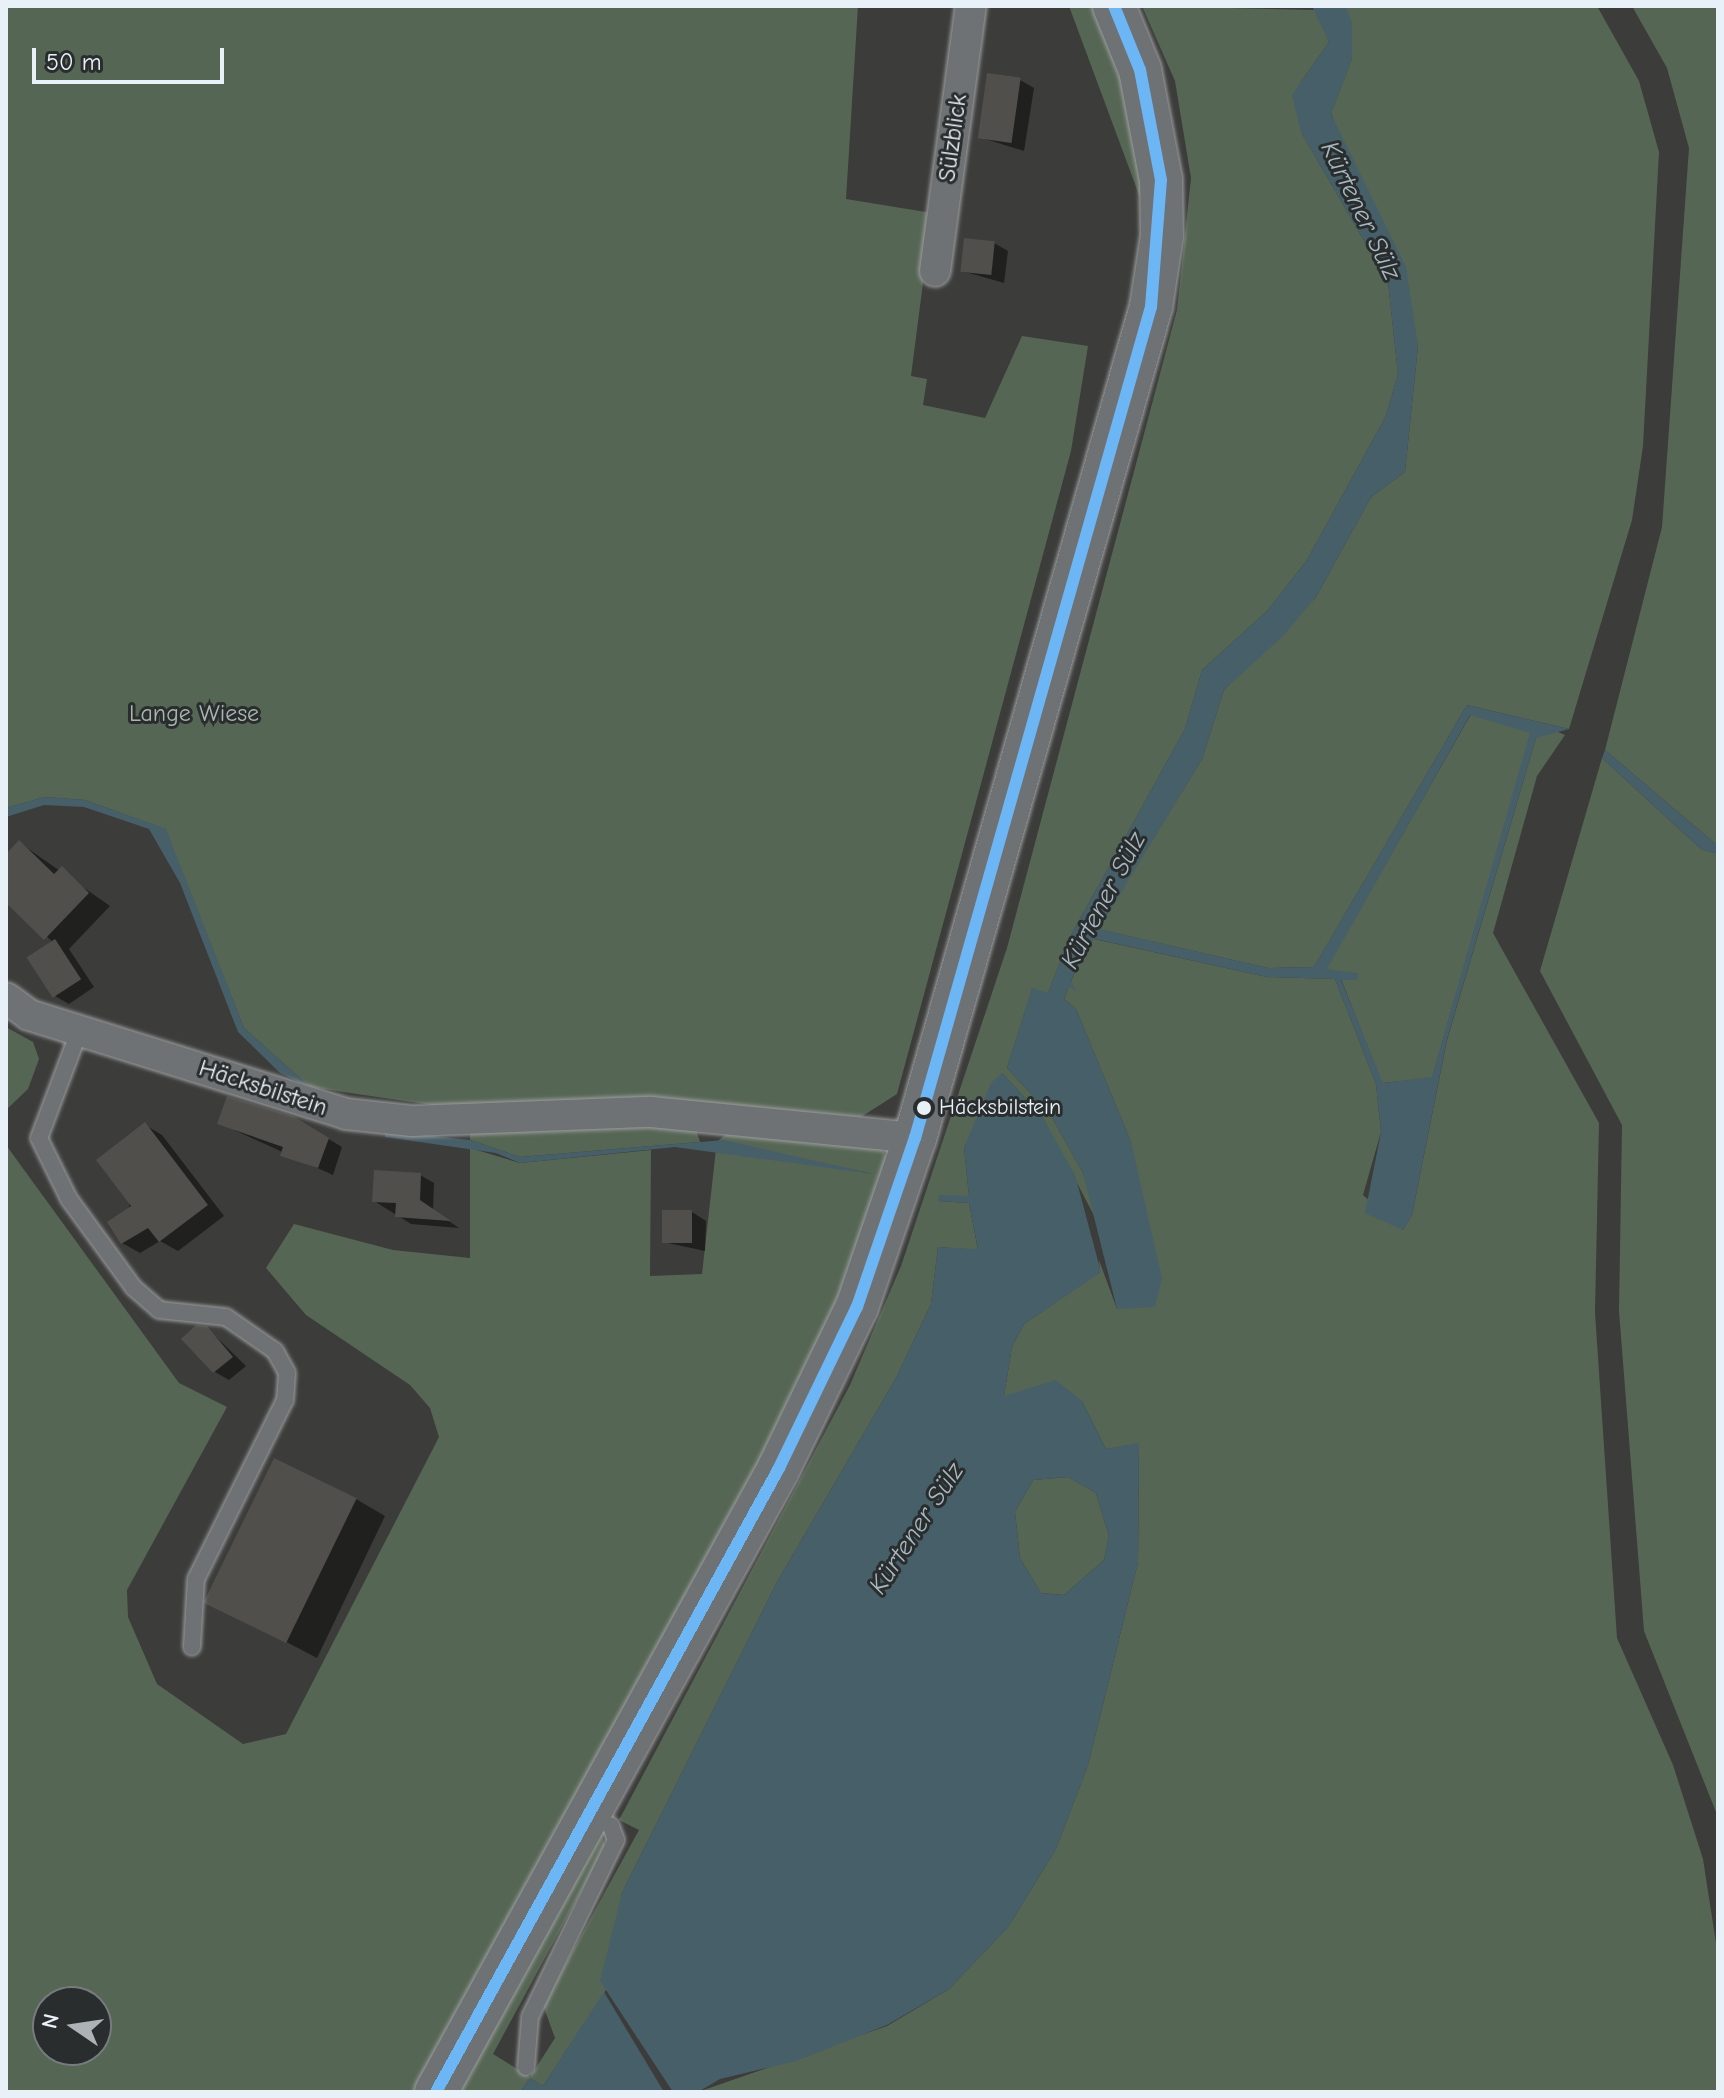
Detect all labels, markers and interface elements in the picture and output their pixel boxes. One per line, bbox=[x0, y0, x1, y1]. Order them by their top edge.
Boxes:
scale bar bbox=[36, 32, 228, 82]
text: 50 m bbox=[46, 48, 102, 76]
street label: Sülzblick bbox=[933, 92, 973, 184]
water label: Kürtener Sülz bbox=[1313, 137, 1407, 285]
park label: Lange Wiese bbox=[129, 700, 259, 728]
water label: Kürtener Sülz bbox=[1055, 827, 1153, 975]
street label: Häcksbilstein bbox=[195, 1054, 331, 1122]
place label: Häcksbilstein bbox=[939, 1095, 1061, 1121]
marker: Häcksbilstein bbox=[916, 1100, 932, 1116]
water label: Kürtener Sülz bbox=[863, 1458, 971, 1600]
north arrow bbox=[32, 1986, 112, 2066]
text: N bbox=[36, 2011, 65, 2031]

